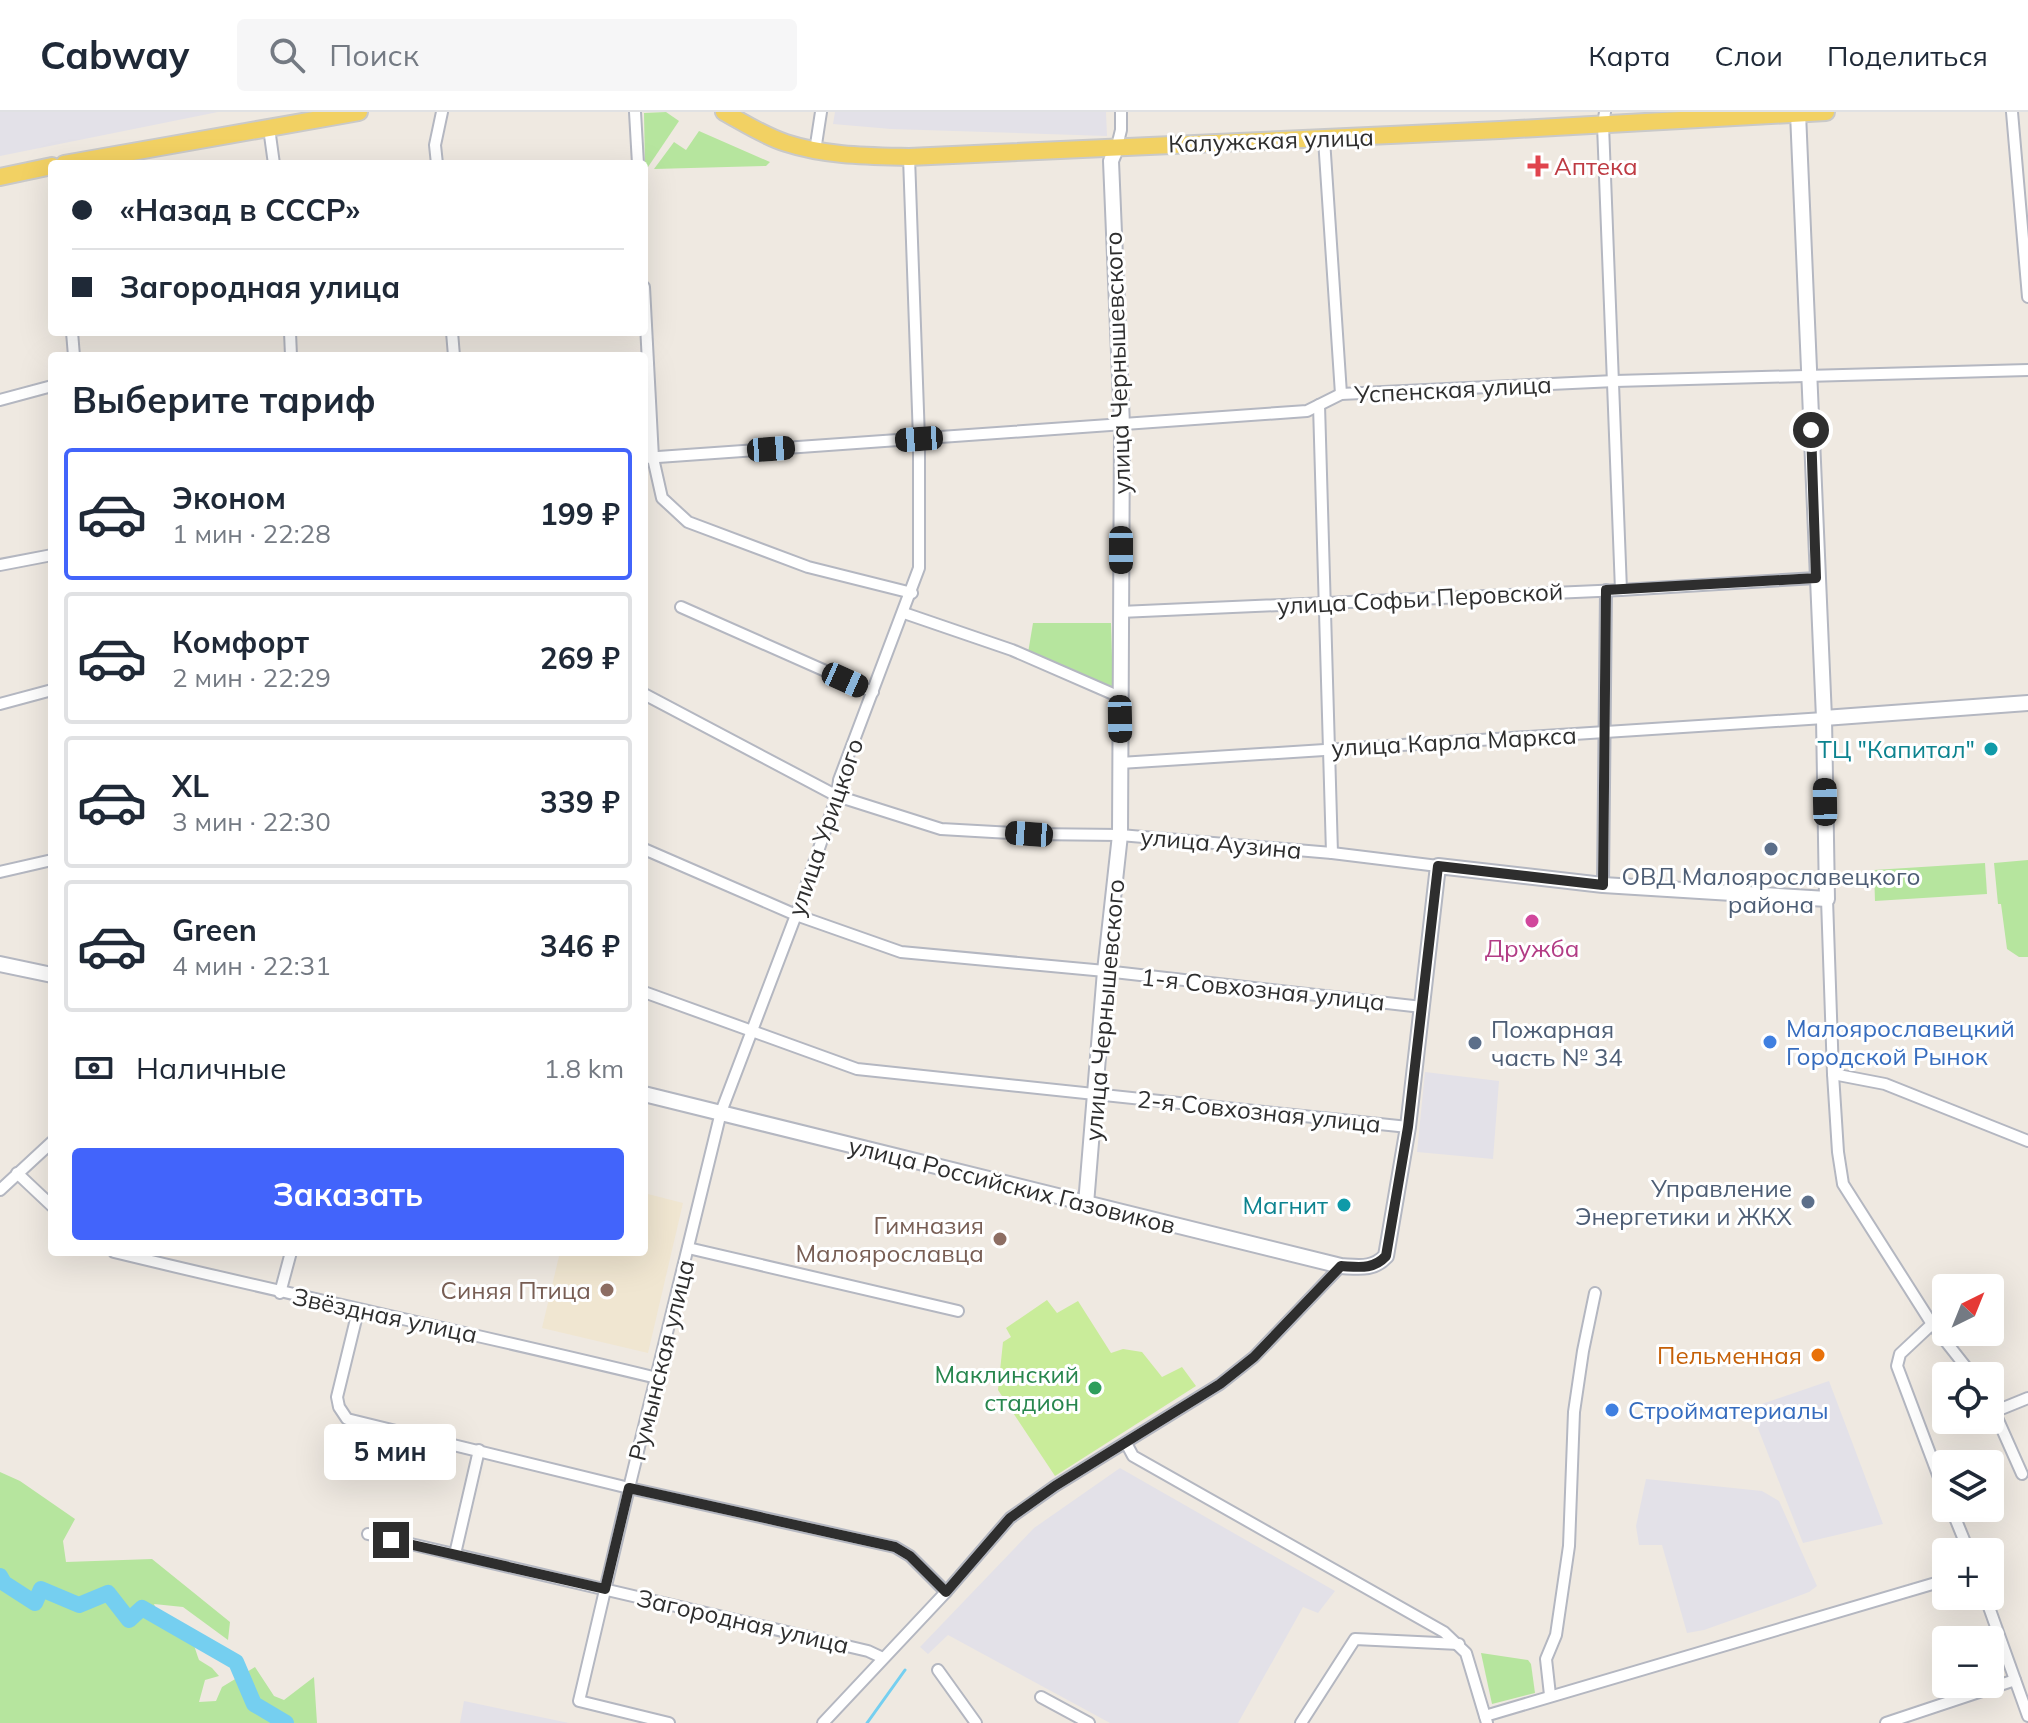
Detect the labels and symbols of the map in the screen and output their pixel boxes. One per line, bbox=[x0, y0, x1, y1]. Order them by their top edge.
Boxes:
street label: Калужская улица bbox=[1168, 121, 1374, 159]
place label: Аптека bbox=[1554, 151, 1638, 181]
marker: Аптека bbox=[1529, 157, 1547, 175]
street label: улица Чернышевского bbox=[1097, 231, 1137, 495]
street label: Успенская улица bbox=[1353, 369, 1552, 409]
route start bbox=[1793, 412, 1829, 448]
car bbox=[894, 425, 944, 453]
car bbox=[746, 435, 796, 463]
car bbox=[1109, 526, 1133, 574]
street label: улица Софьи Перовской bbox=[1276, 576, 1564, 620]
car bbox=[818, 659, 872, 701]
car bbox=[1108, 695, 1132, 743]
street label: улица Карла Маркса bbox=[1331, 720, 1577, 762]
street label: улица Урицкого bbox=[781, 734, 869, 920]
place label: ТЦ "Капитал" bbox=[1818, 734, 1975, 764]
marker: ТЦ "Капитал" bbox=[1982, 740, 2000, 758]
car bbox=[1813, 778, 1837, 826]
car bbox=[1004, 820, 1054, 848]
street label: улица Аузина bbox=[1139, 821, 1303, 865]
marker: ОВД Малоярославецкого района bbox=[1762, 840, 1780, 858]
place label: ОВД Малоярославецкого района bbox=[1621, 861, 1921, 919]
street label: улица Чернышевского bbox=[1078, 878, 1130, 1142]
marker: Дружба bbox=[1523, 912, 1541, 930]
place label: Дружба bbox=[1485, 933, 1579, 963]
street label: 1-я Совхозная улица bbox=[1140, 961, 1386, 1017]
place label: Малоярославецкий Городской Рынок bbox=[1786, 1013, 2015, 1071]
place label: Пожарная часть № 34 bbox=[1491, 1014, 1623, 1072]
marker: Малоярославецкий Городской Рынок bbox=[1761, 1033, 1779, 1051]
marker: Пожарная часть № 34 bbox=[1466, 1034, 1484, 1052]
street label: 2-я Совхозная улица bbox=[1136, 1083, 1382, 1139]
street label: улица Российских Газовиков bbox=[846, 1130, 1178, 1240]
place label: Управление Энергетики и ЖКХ bbox=[1575, 1173, 1792, 1231]
place label: Магнит bbox=[1243, 1190, 1328, 1220]
marker: Управление Энергетики и ЖКХ bbox=[1799, 1193, 1817, 1211]
marker: Магнит bbox=[1335, 1196, 1353, 1214]
place label: Гимназия Малоярославца bbox=[795, 1210, 984, 1268]
marker: Гимназия Малоярославца bbox=[991, 1230, 1009, 1248]
street label: Румынская улица bbox=[622, 1256, 700, 1464]
north arrow bbox=[1932, 1274, 2004, 1346]
place label: Синяя Птица bbox=[440, 1275, 591, 1305]
street label: Звёздная улица bbox=[290, 1281, 480, 1349]
marker: Синяя Птица bbox=[598, 1281, 616, 1299]
place label: Пельменная bbox=[1657, 1340, 1802, 1370]
marker: Пельменная bbox=[1809, 1346, 1827, 1364]
place label: Маклинский стадион bbox=[935, 1359, 1079, 1417]
marker: Маклинский стадион bbox=[1086, 1379, 1104, 1397]
place label: Стройматериалы bbox=[1628, 1395, 1829, 1425]
marker: Стройматериалы bbox=[1603, 1401, 1621, 1419]
callout: 5 мин bbox=[325, 1424, 457, 1480]
route end bbox=[373, 1522, 409, 1558]
street label: Загородная улица bbox=[634, 1582, 852, 1660]

